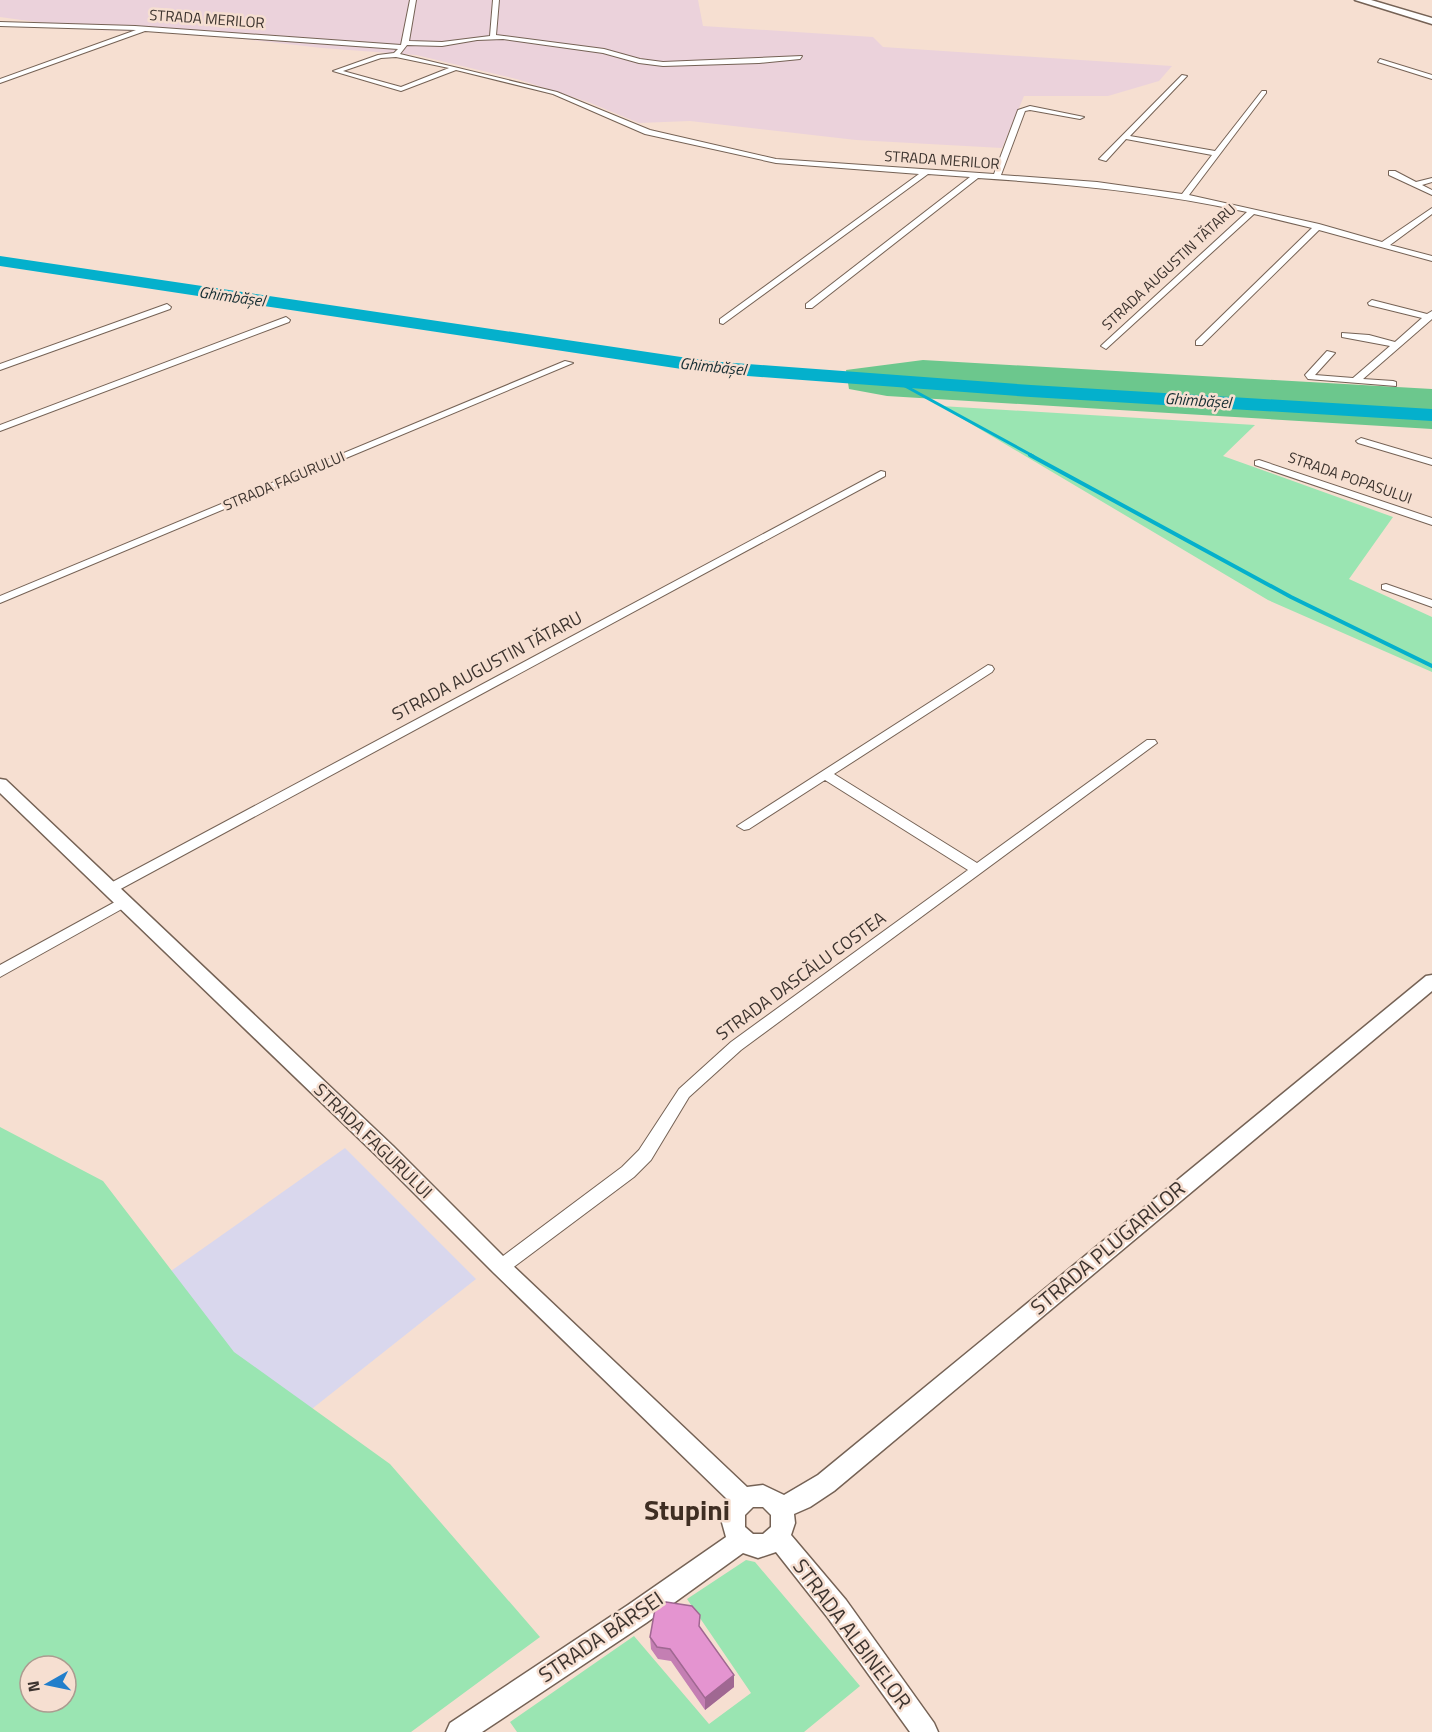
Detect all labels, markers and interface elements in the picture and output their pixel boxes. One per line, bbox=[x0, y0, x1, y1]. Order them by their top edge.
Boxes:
street label: STRADA MERILOR bbox=[149, 3, 266, 34]
street label: STRADA MERILOR bbox=[884, 144, 1001, 175]
street label: STRADA AUGUSTIN TĂTARU bbox=[1096, 198, 1241, 335]
water label: Ghimbășel bbox=[197, 279, 268, 313]
water label: Ghimbășel bbox=[679, 351, 749, 382]
water label: Ghimbășel bbox=[1164, 386, 1234, 414]
street label: STRADA FAGURULUI bbox=[219, 445, 348, 517]
street label: STRADA POPASULUI bbox=[1285, 445, 1415, 510]
street label: STRADA AUGUSTIN TĂTARU bbox=[387, 604, 587, 727]
street label: STRADA DASCĂLU COSTEA bbox=[710, 904, 892, 1047]
street label: STRADA FAGURULUI bbox=[308, 1077, 439, 1205]
street label: STRADA PLUGARILOR bbox=[1023, 1173, 1192, 1322]
district label: Stupini bbox=[644, 1488, 730, 1531]
street label: STRADA ALBINELOR bbox=[786, 1551, 920, 1715]
street label: STRADA BÂRSEI bbox=[532, 1583, 669, 1690]
north arrow bbox=[18, 1654, 78, 1714]
text: N bbox=[20, 1679, 46, 1694]

